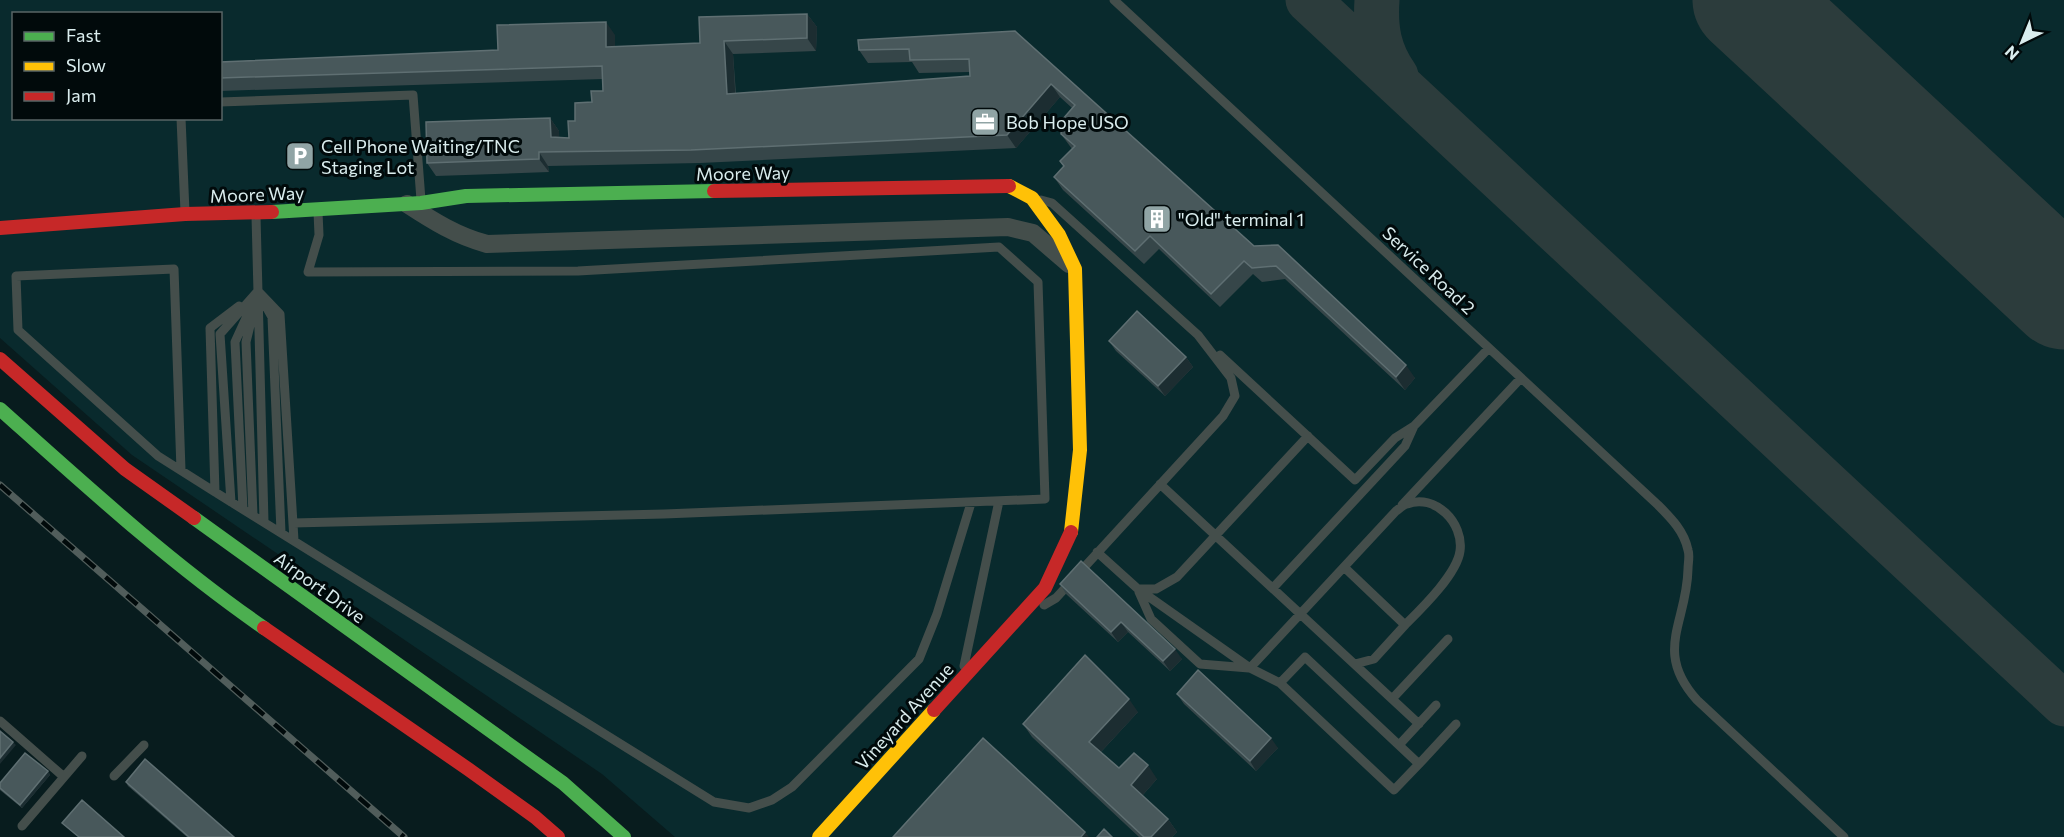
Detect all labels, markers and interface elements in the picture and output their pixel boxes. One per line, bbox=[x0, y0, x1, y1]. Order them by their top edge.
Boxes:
legend bbox=[12, 12, 222, 120]
north arrow bbox=[1992, 12, 2052, 72]
text: Fast bbox=[66, 24, 101, 46]
text: N bbox=[2001, 42, 2022, 64]
text: Slow bbox=[66, 54, 106, 76]
text: Jam bbox=[66, 84, 96, 106]
office icon: Bob Hope USO bbox=[969, 106, 1001, 138]
place label: Bob Hope USO bbox=[1006, 111, 1129, 133]
place label: Cell Phone Waiting/TNC Staging Lot bbox=[321, 135, 520, 178]
parking icon: Cell Phone Waiting/TNC Staging Lot bbox=[284, 140, 316, 172]
street label: Moore Way bbox=[696, 161, 790, 185]
street label: Moore Way bbox=[209, 181, 305, 207]
building icon: "Old" terminal 1 bbox=[1141, 203, 1173, 235]
place label: "Old" terminal 1 bbox=[1178, 208, 1304, 230]
street label: Service Road 2 bbox=[1378, 222, 1480, 318]
street label: Airport Drive bbox=[270, 547, 370, 627]
street label: Vineyard Avenue bbox=[850, 658, 958, 774]

